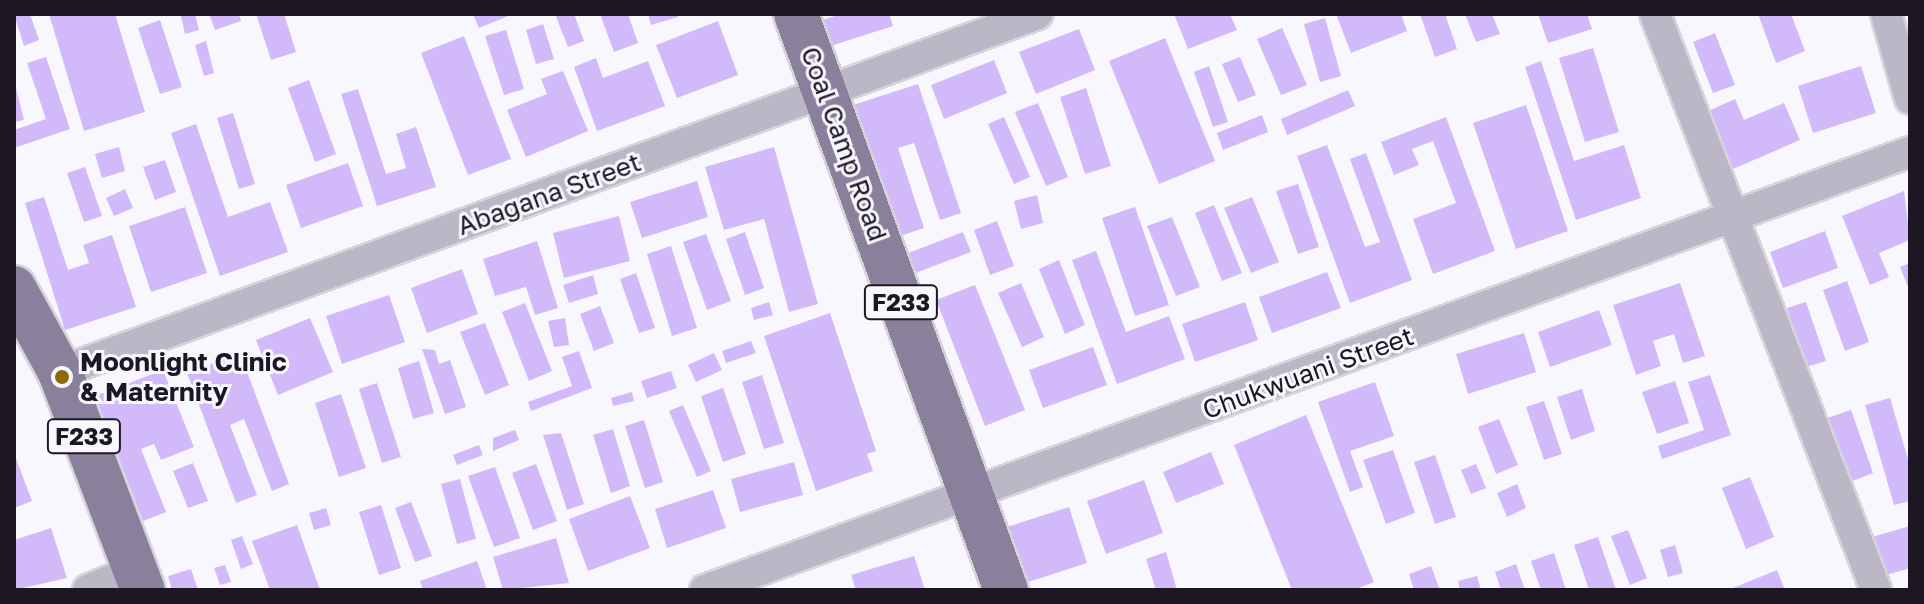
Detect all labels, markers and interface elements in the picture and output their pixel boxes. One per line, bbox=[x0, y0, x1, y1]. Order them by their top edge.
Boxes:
street label: Coal Camp Road bbox=[794, 43, 894, 245]
street label: Abagana Street bbox=[453, 146, 645, 242]
road number: F233 bbox=[863, 282, 939, 322]
street label: Chukwuani Street bbox=[1198, 320, 1418, 426]
place label: Moonlight Clinic & Maternity bbox=[80, 346, 287, 408]
marker: Moonlight Clinic & Maternity bbox=[51, 366, 73, 388]
road number: F233 bbox=[46, 416, 122, 456]

